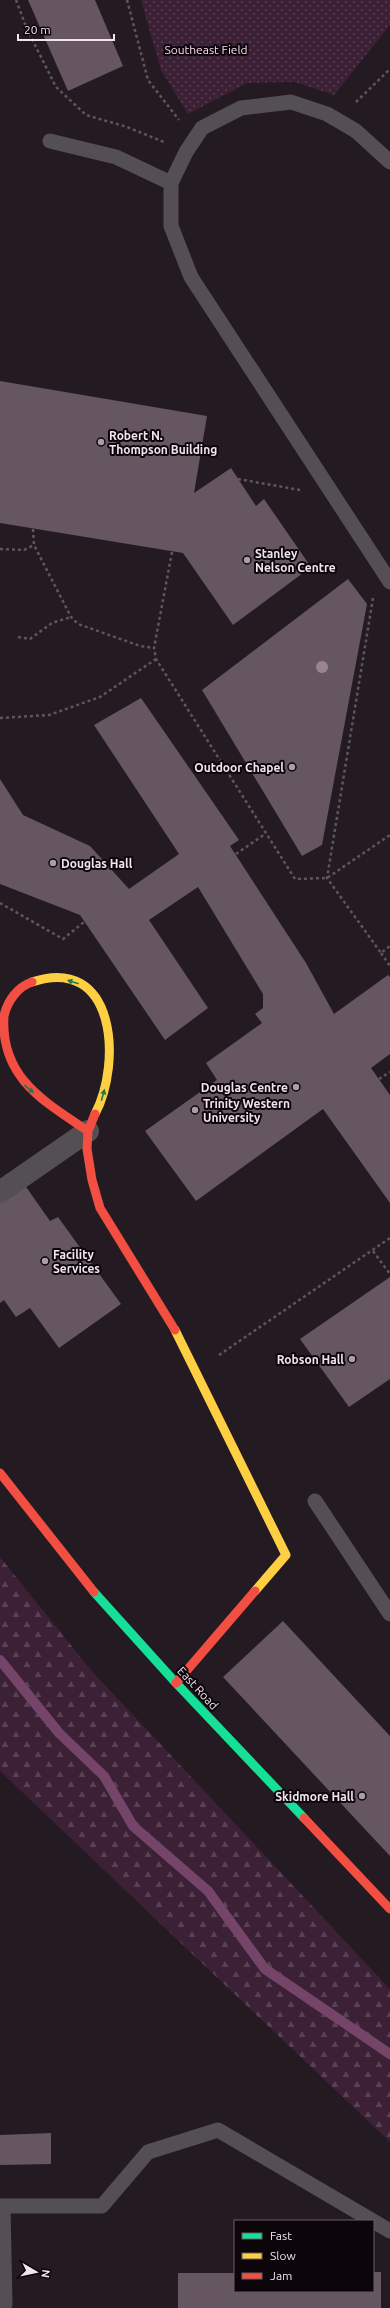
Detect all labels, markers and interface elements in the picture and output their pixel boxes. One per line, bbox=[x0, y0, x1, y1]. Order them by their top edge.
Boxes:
scale bar bbox=[18, 16, 114, 42]
text: 20 m bbox=[24, 23, 51, 36]
park label: Southeast Field bbox=[164, 43, 248, 56]
place label: Robert N. Thompson Building bbox=[109, 429, 217, 456]
marker: Robert N. Thompson Building bbox=[96, 437, 106, 447]
place label: Stanley Nelson Centre bbox=[255, 547, 336, 574]
marker: Stanley Nelson Centre bbox=[242, 555, 252, 565]
place label: Outdoor Chapel bbox=[194, 761, 284, 774]
marker: Outdoor Chapel bbox=[287, 762, 297, 772]
place label: Douglas Hall bbox=[61, 857, 133, 870]
marker: Douglas Hall bbox=[48, 858, 58, 868]
one-way arrow bbox=[66, 979, 78, 985]
place label: Douglas Centre bbox=[201, 1081, 288, 1094]
marker: Douglas Centre bbox=[291, 1082, 301, 1092]
one-way arrow bbox=[24, 1085, 35, 1093]
one-way arrow bbox=[100, 1088, 106, 1100]
place label: Trinity Western University bbox=[203, 1097, 290, 1124]
marker: Trinity Western University bbox=[190, 1105, 200, 1115]
place label: Facility Services bbox=[53, 1248, 100, 1275]
marker: Facility Services bbox=[40, 1256, 50, 1266]
place label: Robson Hall bbox=[277, 1353, 344, 1366]
marker: Robson Hall bbox=[347, 1354, 357, 1364]
street label: East Road bbox=[175, 1664, 221, 1712]
place label: Skidmore Hall bbox=[275, 1790, 354, 1803]
marker: Skidmore Hall bbox=[357, 1791, 367, 1801]
legend bbox=[234, 2220, 374, 2292]
text: Fast bbox=[270, 2229, 292, 2242]
text: Slow bbox=[270, 2249, 296, 2262]
north arrow bbox=[16, 2252, 56, 2292]
text: N bbox=[39, 2269, 52, 2279]
text: Jam bbox=[270, 2269, 292, 2282]

